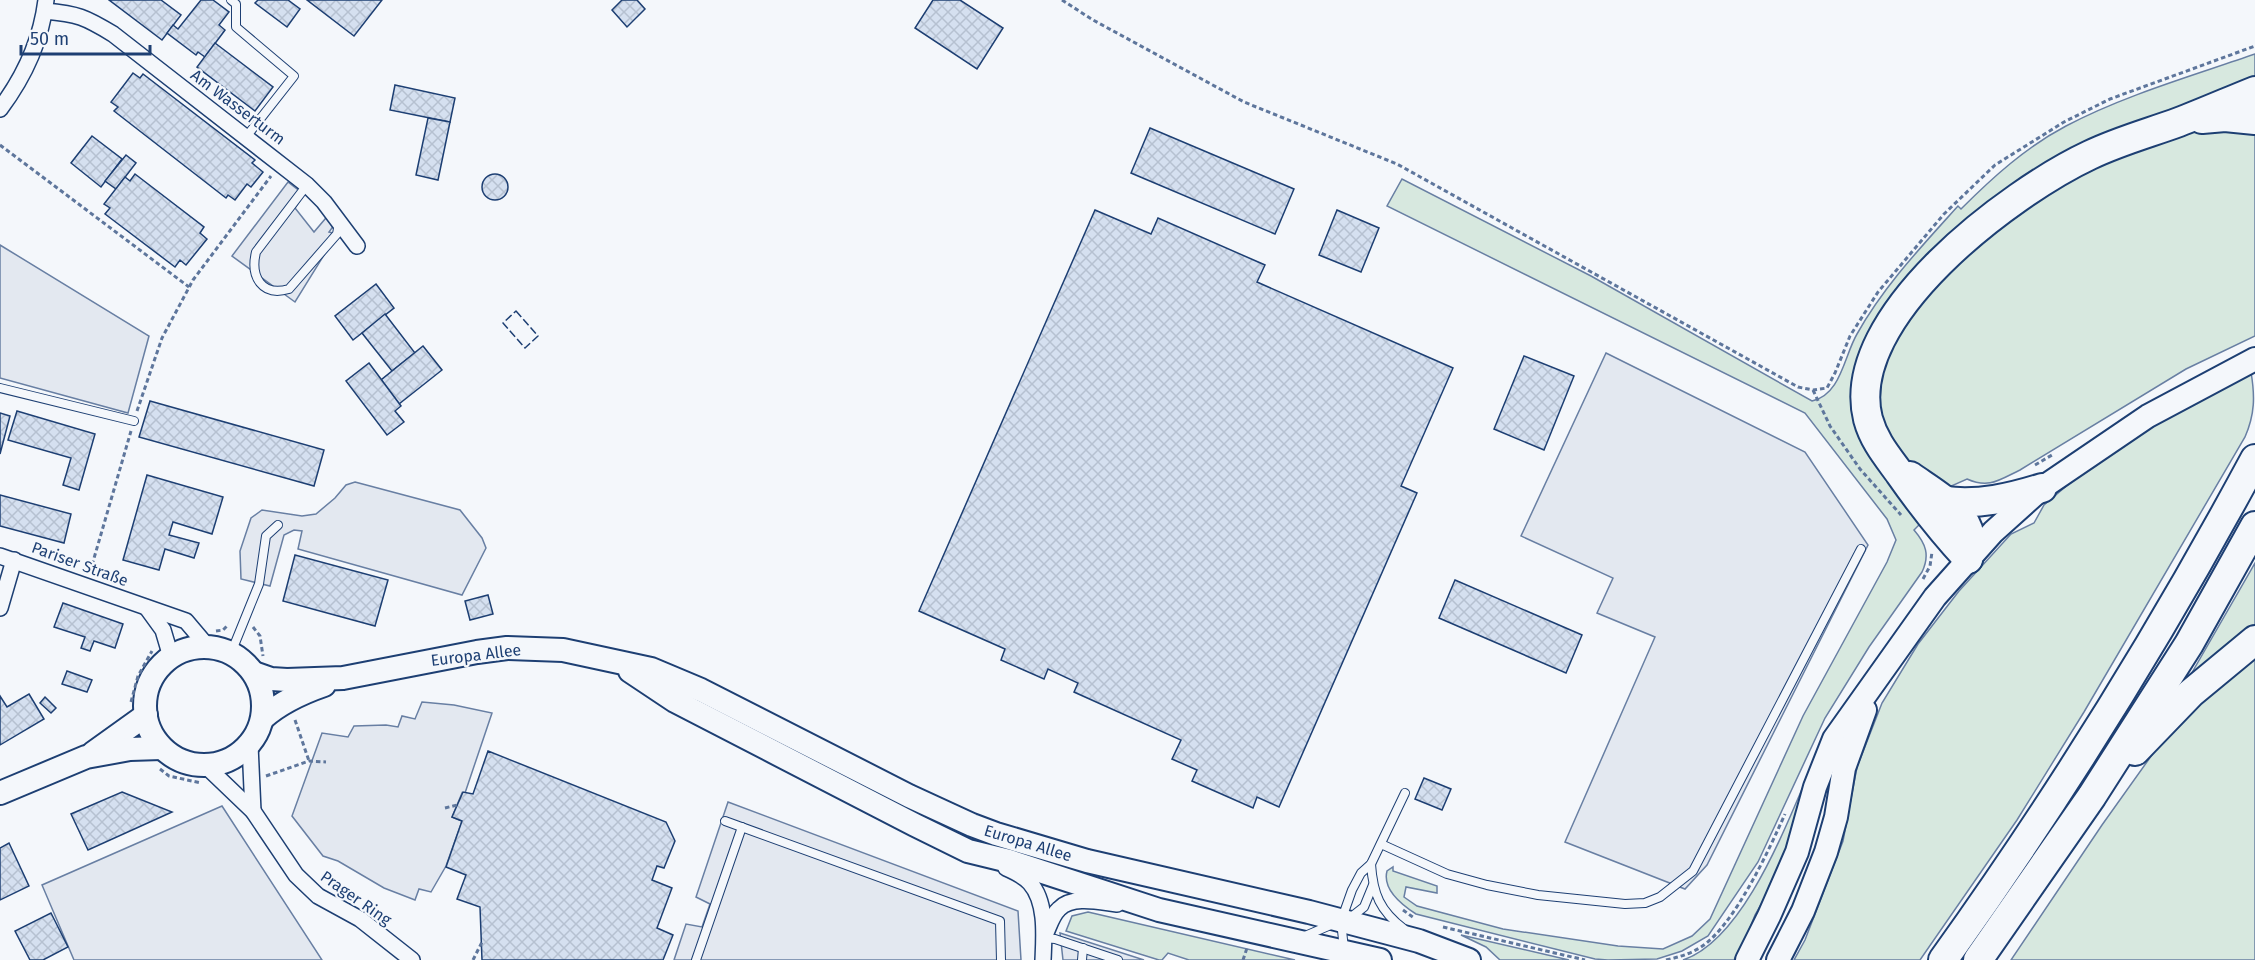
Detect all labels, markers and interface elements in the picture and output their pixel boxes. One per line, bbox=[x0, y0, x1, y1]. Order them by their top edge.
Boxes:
scale bar bbox=[21, 18, 150, 56]
text: 50 m bbox=[30, 28, 69, 50]
street label: Am Wasserturm bbox=[187, 65, 289, 149]
street label: Pariser Straße bbox=[29, 538, 131, 590]
street label: Europa Allee bbox=[430, 640, 522, 670]
street label: Europa Allee bbox=[982, 821, 1074, 865]
street label: Prager Ring bbox=[317, 867, 396, 930]

